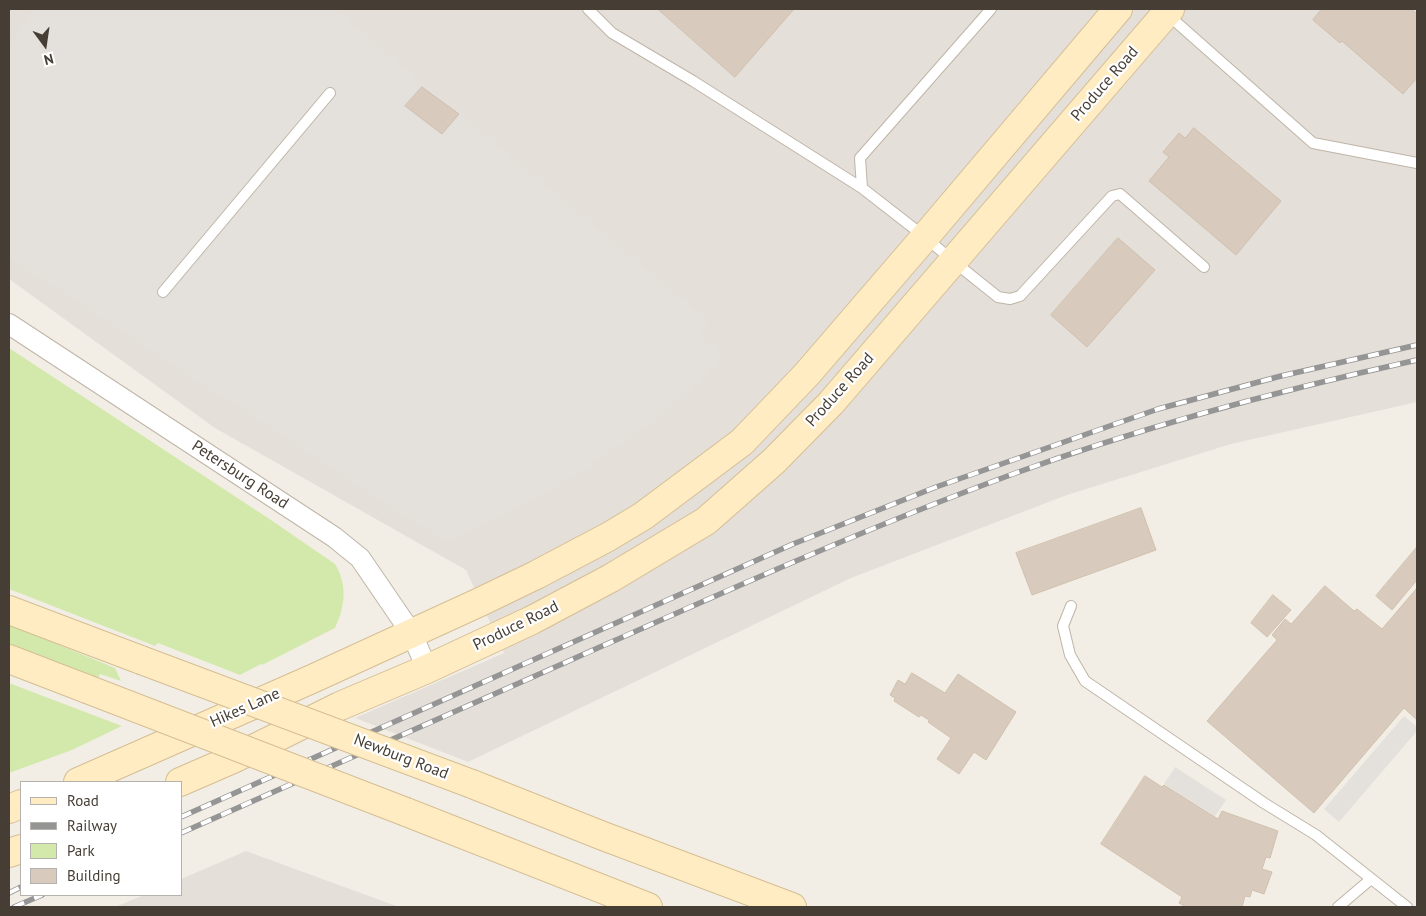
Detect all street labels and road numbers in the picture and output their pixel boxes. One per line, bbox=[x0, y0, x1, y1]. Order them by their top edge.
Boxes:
street label: Produce Road bbox=[1067, 43, 1143, 125]
street label: Produce Road bbox=[802, 349, 878, 431]
street label: Petersburg Road bbox=[188, 437, 292, 513]
street label: Produce Road bbox=[470, 597, 562, 655]
street label: Hikes Lane bbox=[207, 684, 283, 732]
street label: Newburg Road bbox=[351, 730, 451, 784]

